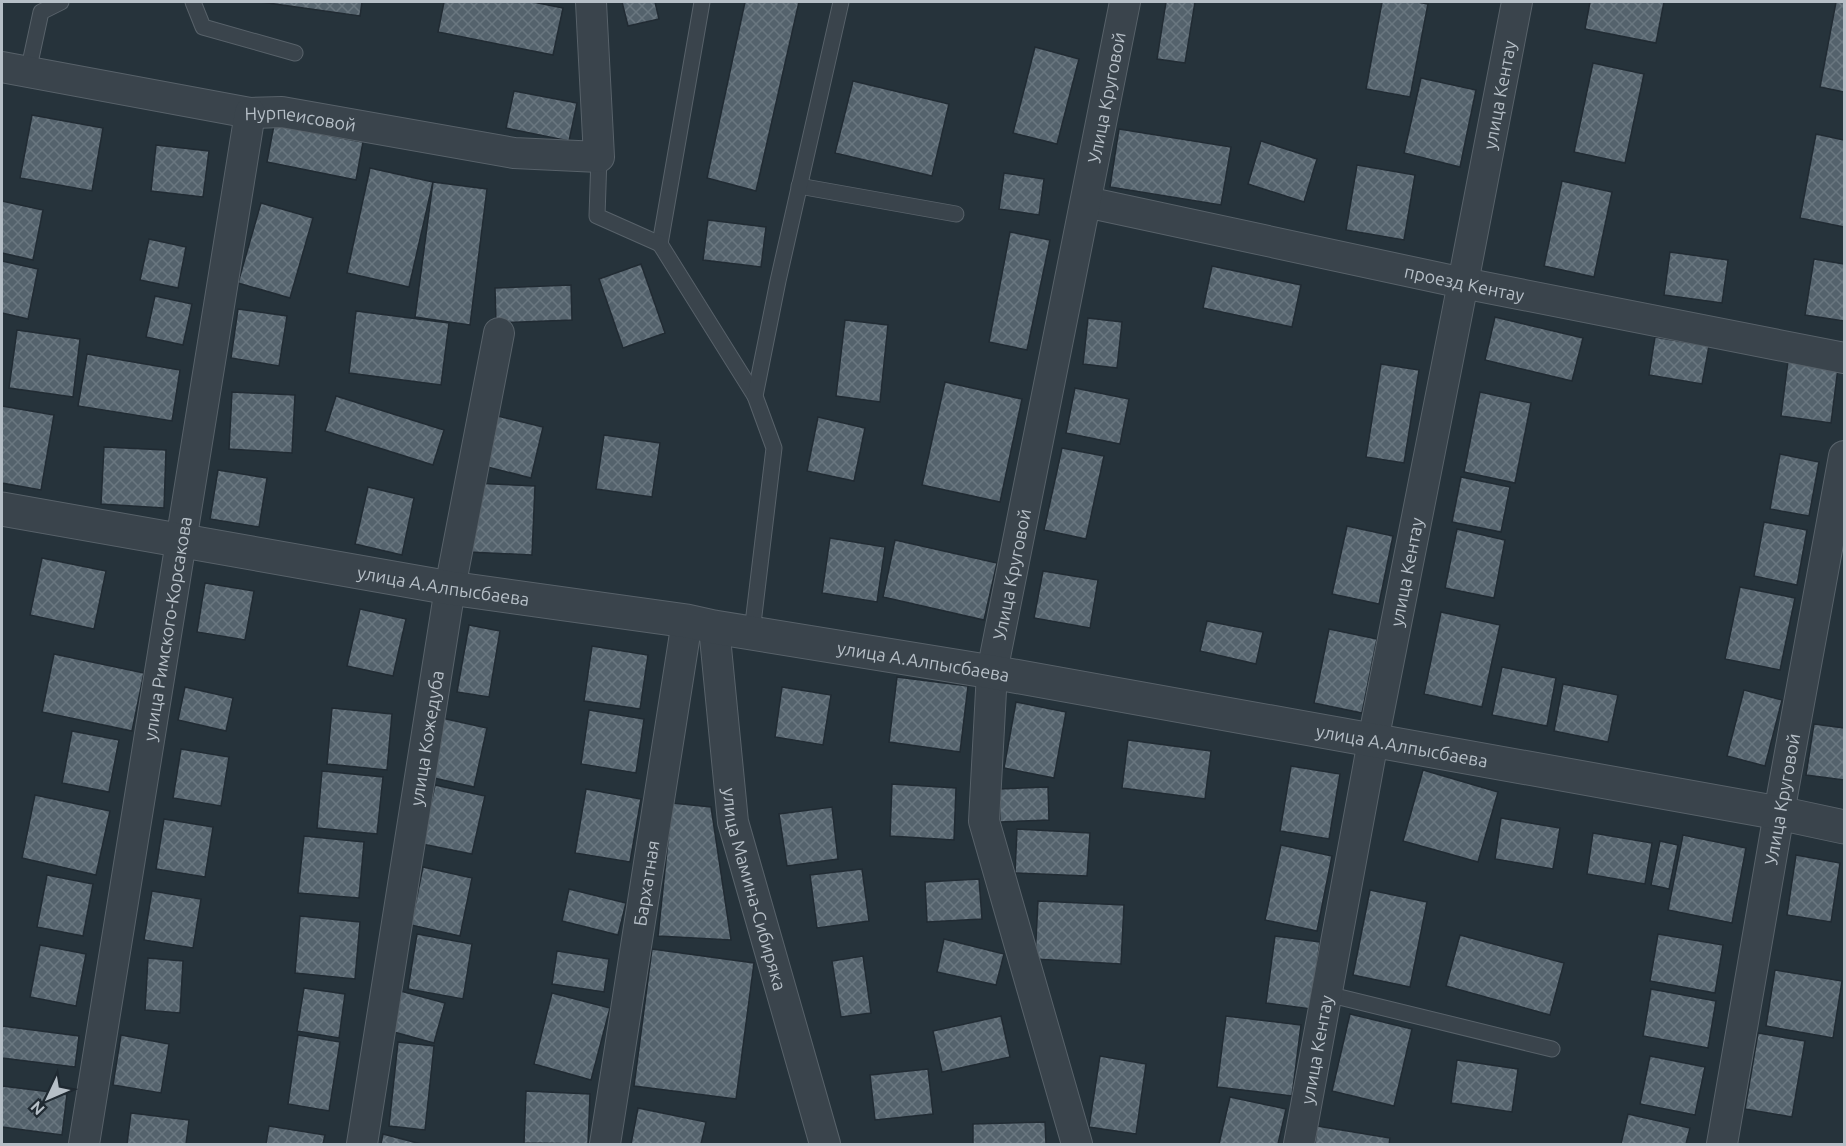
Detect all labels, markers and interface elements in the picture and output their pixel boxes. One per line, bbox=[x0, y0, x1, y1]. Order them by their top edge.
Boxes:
street label: Улица Круговой bbox=[1083, 30, 1129, 165]
street label: улица Кентау bbox=[1479, 38, 1519, 151]
street label: Нурпеисовой bbox=[244, 102, 358, 135]
street label: проезд Кентау bbox=[1403, 261, 1526, 305]
street label: Улица Круговой bbox=[989, 507, 1034, 642]
street label: улица Римского-Корсакова bbox=[139, 515, 195, 742]
street label: улица Кентау bbox=[1386, 515, 1427, 628]
street label: улица А.Алпысбаева bbox=[356, 562, 531, 609]
street label: улица А.Алпысбаева bbox=[836, 637, 1011, 685]
street label: улица Кожедуба bbox=[406, 669, 447, 807]
street label: улица А.Алпысбаева bbox=[1314, 720, 1490, 771]
street label: Улица Круговой bbox=[1760, 732, 1803, 866]
street label: улица Мамина-Сибиряка bbox=[720, 787, 791, 993]
street label: Бархатная bbox=[629, 839, 662, 928]
street label: улица Кентау bbox=[1297, 993, 1336, 1106]
north arrow bbox=[18, 1068, 78, 1128]
text: N bbox=[27, 1098, 48, 1119]

